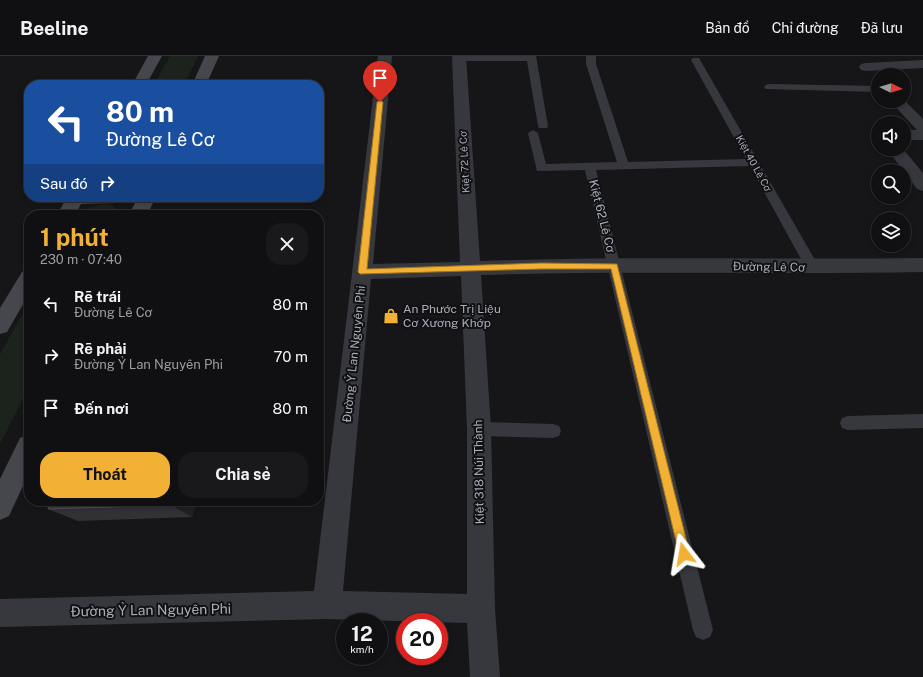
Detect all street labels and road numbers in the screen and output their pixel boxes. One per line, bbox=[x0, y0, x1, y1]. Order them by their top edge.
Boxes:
street label: Kiệt 72 Lê Cơ bbox=[456, 131, 472, 193]
street label: Kiệt 40 Lê Cơ bbox=[734, 133, 774, 193]
street label: Kiệt 62 Lê Cơ bbox=[586, 178, 618, 255]
street label: Đường Lê Cơ bbox=[733, 259, 806, 275]
street label: Đường Ỷ Lan Nguyên Phi bbox=[339, 285, 368, 423]
street label: Kiệt 318 Núi Thành bbox=[471, 419, 487, 525]
street label: Đường Ỷ Lan Nguyên Phi bbox=[71, 599, 231, 619]

